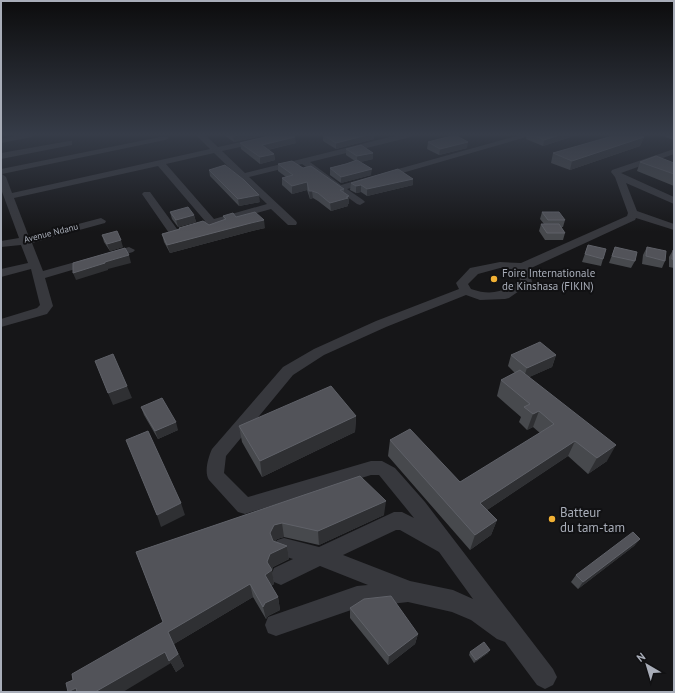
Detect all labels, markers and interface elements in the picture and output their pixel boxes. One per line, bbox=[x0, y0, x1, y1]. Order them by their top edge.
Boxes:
street label: Avenue Ndanu bbox=[23, 220, 79, 245]
place label: Foire Internationale de Kinshasa (FIKIN) bbox=[502, 266, 596, 293]
marker: Foire Internationale de Kinshasa (FIKIN) bbox=[489, 274, 499, 284]
place label: Batteur du tam-tam bbox=[560, 504, 625, 536]
marker: Batteur du tam-tam bbox=[547, 514, 557, 524]
north arrow bbox=[627, 645, 667, 685]
text: N bbox=[634, 649, 648, 665]

